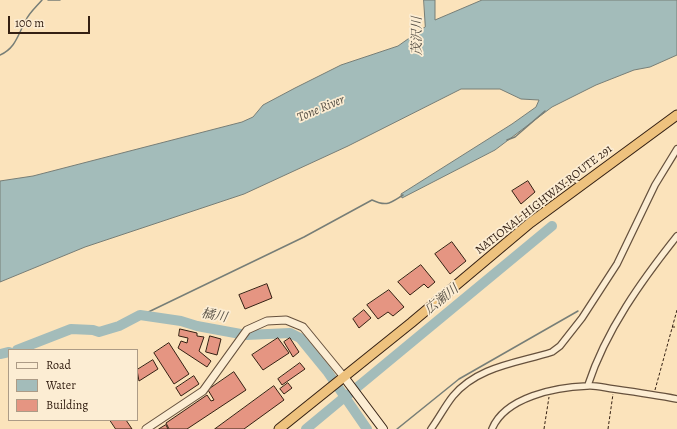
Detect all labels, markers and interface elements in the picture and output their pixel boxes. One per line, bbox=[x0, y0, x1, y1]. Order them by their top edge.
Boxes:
scale bar bbox=[10, 8, 92, 34]
text: 100 m bbox=[15, 15, 44, 31]
water label: 茂沢川 bbox=[410, 17, 426, 55]
water label: Tone River bbox=[295, 92, 347, 126]
street label: NATIONAL HIGHWAY ROUTE 291 bbox=[473, 142, 615, 258]
water label: 広瀬川 bbox=[422, 282, 462, 318]
water label: 橘川 bbox=[200, 306, 228, 326]
legend bbox=[8, 349, 138, 421]
text: Road bbox=[46, 357, 71, 373]
text: Water bbox=[46, 377, 76, 393]
text: Building bbox=[46, 397, 88, 413]

